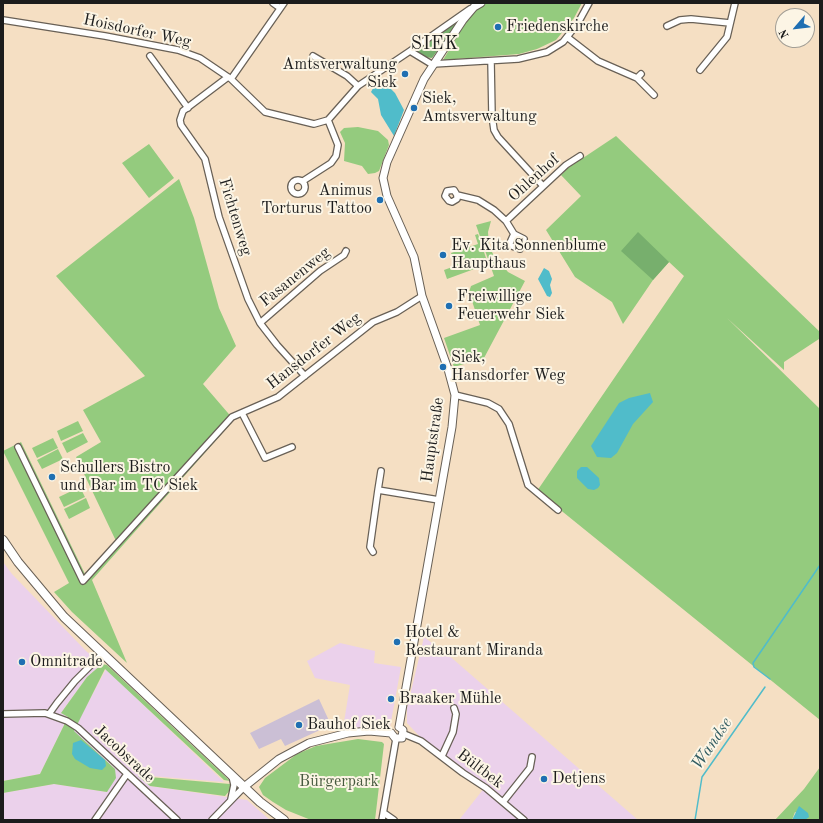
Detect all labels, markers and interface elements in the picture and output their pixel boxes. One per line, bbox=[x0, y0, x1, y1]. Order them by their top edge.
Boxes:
north arrow bbox=[775, 8, 815, 48]
street label: Hoisdorfer Weg bbox=[81, 10, 193, 52]
place label: Friedenskirche bbox=[506, 17, 609, 37]
marker: Friedenskirche bbox=[493, 22, 503, 32]
text: N bbox=[778, 27, 792, 40]
district label: SIEK bbox=[411, 33, 459, 55]
place label: Amtsverwaltung Siek bbox=[282, 55, 397, 93]
marker: Amtsverwaltung Siek bbox=[400, 69, 410, 79]
place label: Siek, Amtsverwaltung bbox=[422, 89, 537, 127]
marker: Siek, Amtsverwaltung bbox=[409, 103, 419, 113]
street label: Ohlenhof bbox=[504, 150, 564, 206]
street label: Fichtenweg bbox=[214, 176, 256, 258]
place label: Animus Torturus Tattoo bbox=[261, 181, 372, 219]
marker: Animus Torturus Tattoo bbox=[375, 195, 385, 205]
place label: Ev. Kita Sonnenblume Haupthaus bbox=[451, 236, 606, 274]
street label: Fasanenweg bbox=[256, 243, 334, 311]
marker: Ev. Kita Sonnenblume Haupthaus bbox=[438, 250, 448, 260]
place label: Freiwillige Feuerwehr Siek bbox=[457, 287, 565, 325]
marker: Freiwillige Feuerwehr Siek bbox=[444, 301, 454, 311]
street label: Hansdorfer Weg bbox=[263, 308, 365, 394]
place label: Siek, Hansdorfer Weg bbox=[451, 348, 565, 386]
marker: Siek, Hansdorfer Weg bbox=[438, 362, 448, 372]
street label: Hauptstraße bbox=[418, 396, 448, 484]
place label: Schullers Bistro und Bar im TC Siek bbox=[60, 458, 198, 496]
marker: Schullers Bistro und Bar im TC Siek bbox=[47, 472, 57, 482]
place label: Hotel & Restaurant Miranda bbox=[405, 623, 543, 661]
marker: Hotel & Restaurant Miranda bbox=[392, 637, 402, 647]
place label: Omnitrade bbox=[30, 652, 103, 672]
marker: Omnitrade bbox=[17, 657, 27, 667]
place label: Braaker Mühle bbox=[399, 689, 501, 709]
marker: Braaker Mühle bbox=[386, 694, 396, 704]
water label: Wandse bbox=[687, 714, 737, 774]
place label: Bauhof Siek bbox=[307, 715, 391, 735]
marker: Bauhof Siek bbox=[294, 720, 304, 730]
street label: Jacobsrade bbox=[89, 721, 159, 787]
street label: Bültbek bbox=[453, 745, 507, 793]
place label: Detjens bbox=[552, 769, 606, 789]
park label: Bürgerpark bbox=[299, 772, 379, 792]
marker: Detjens bbox=[539, 774, 549, 784]

